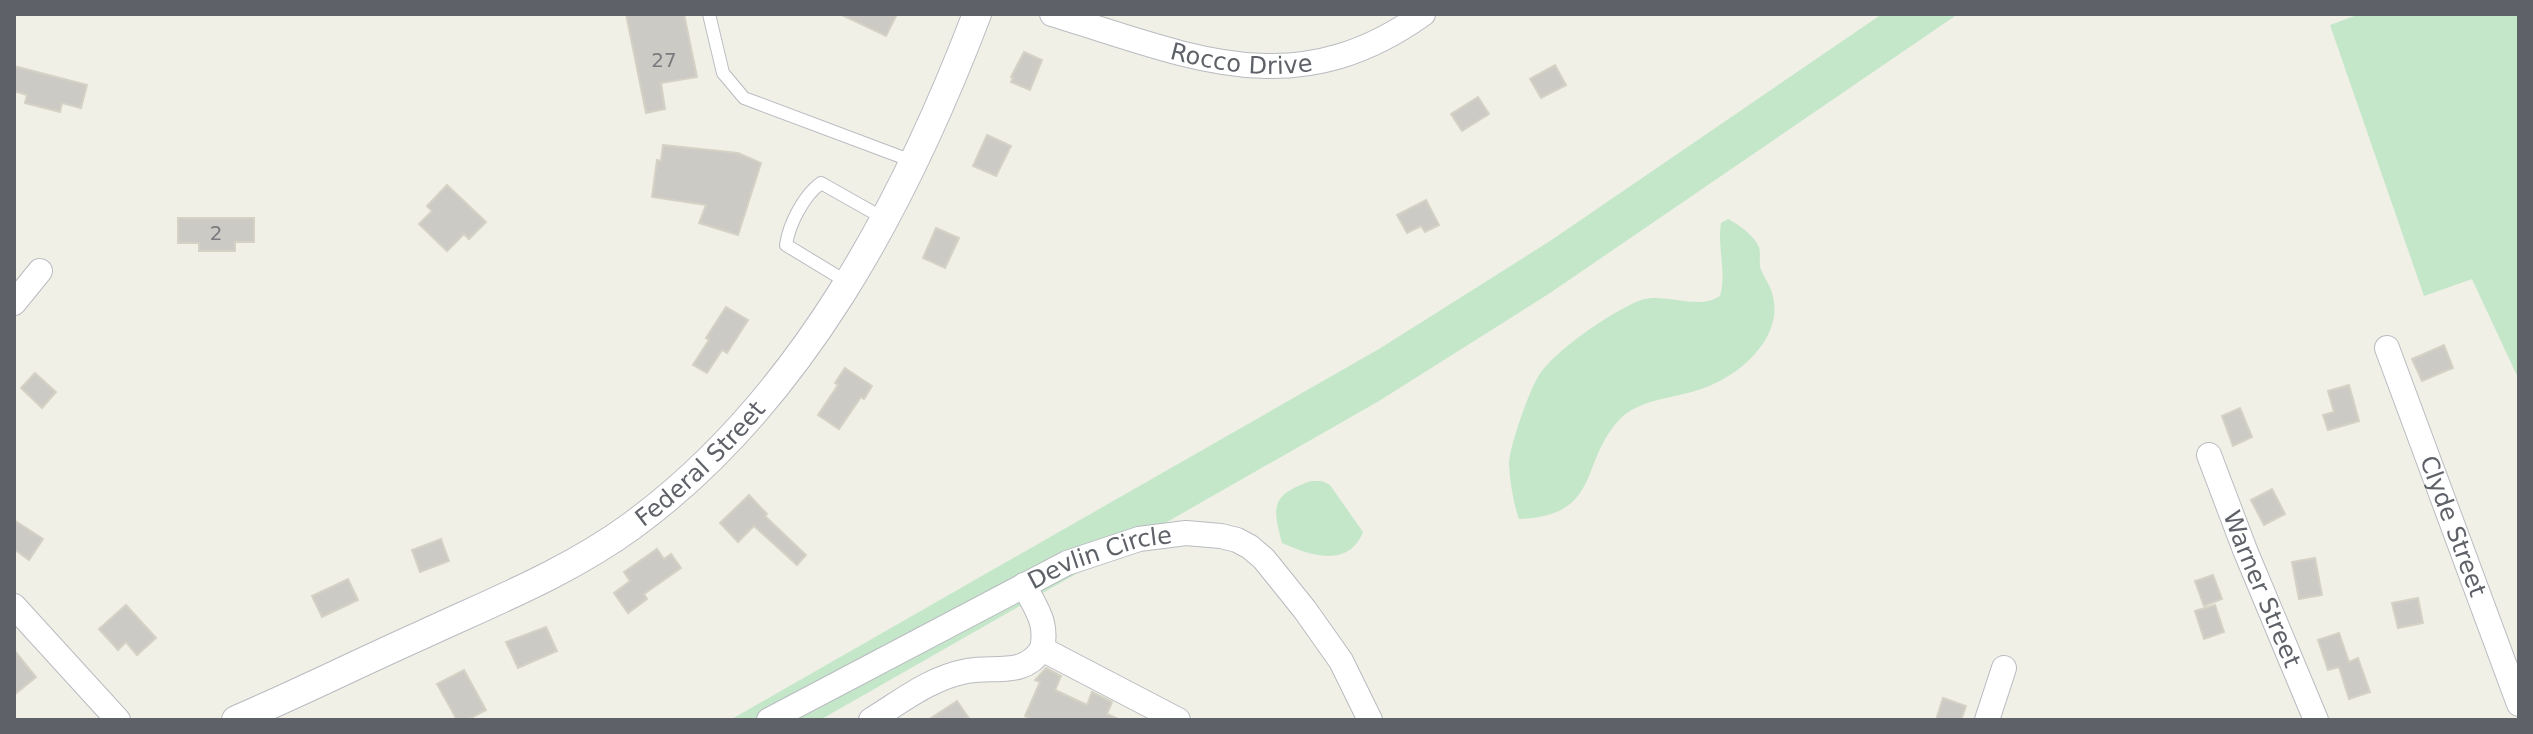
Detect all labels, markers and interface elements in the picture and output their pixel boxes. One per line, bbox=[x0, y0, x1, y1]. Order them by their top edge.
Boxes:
street label: Rocco Drive bbox=[1168, 37, 1314, 80]
house number: 27 bbox=[651, 48, 677, 72]
house number: 2 bbox=[210, 221, 222, 245]
street label: Federal Street bbox=[630, 396, 771, 532]
street label: Clyde Street bbox=[2414, 452, 2492, 601]
street label: Warner Street bbox=[2217, 507, 2306, 671]
street label: Devlin Circle bbox=[1023, 521, 1173, 595]

